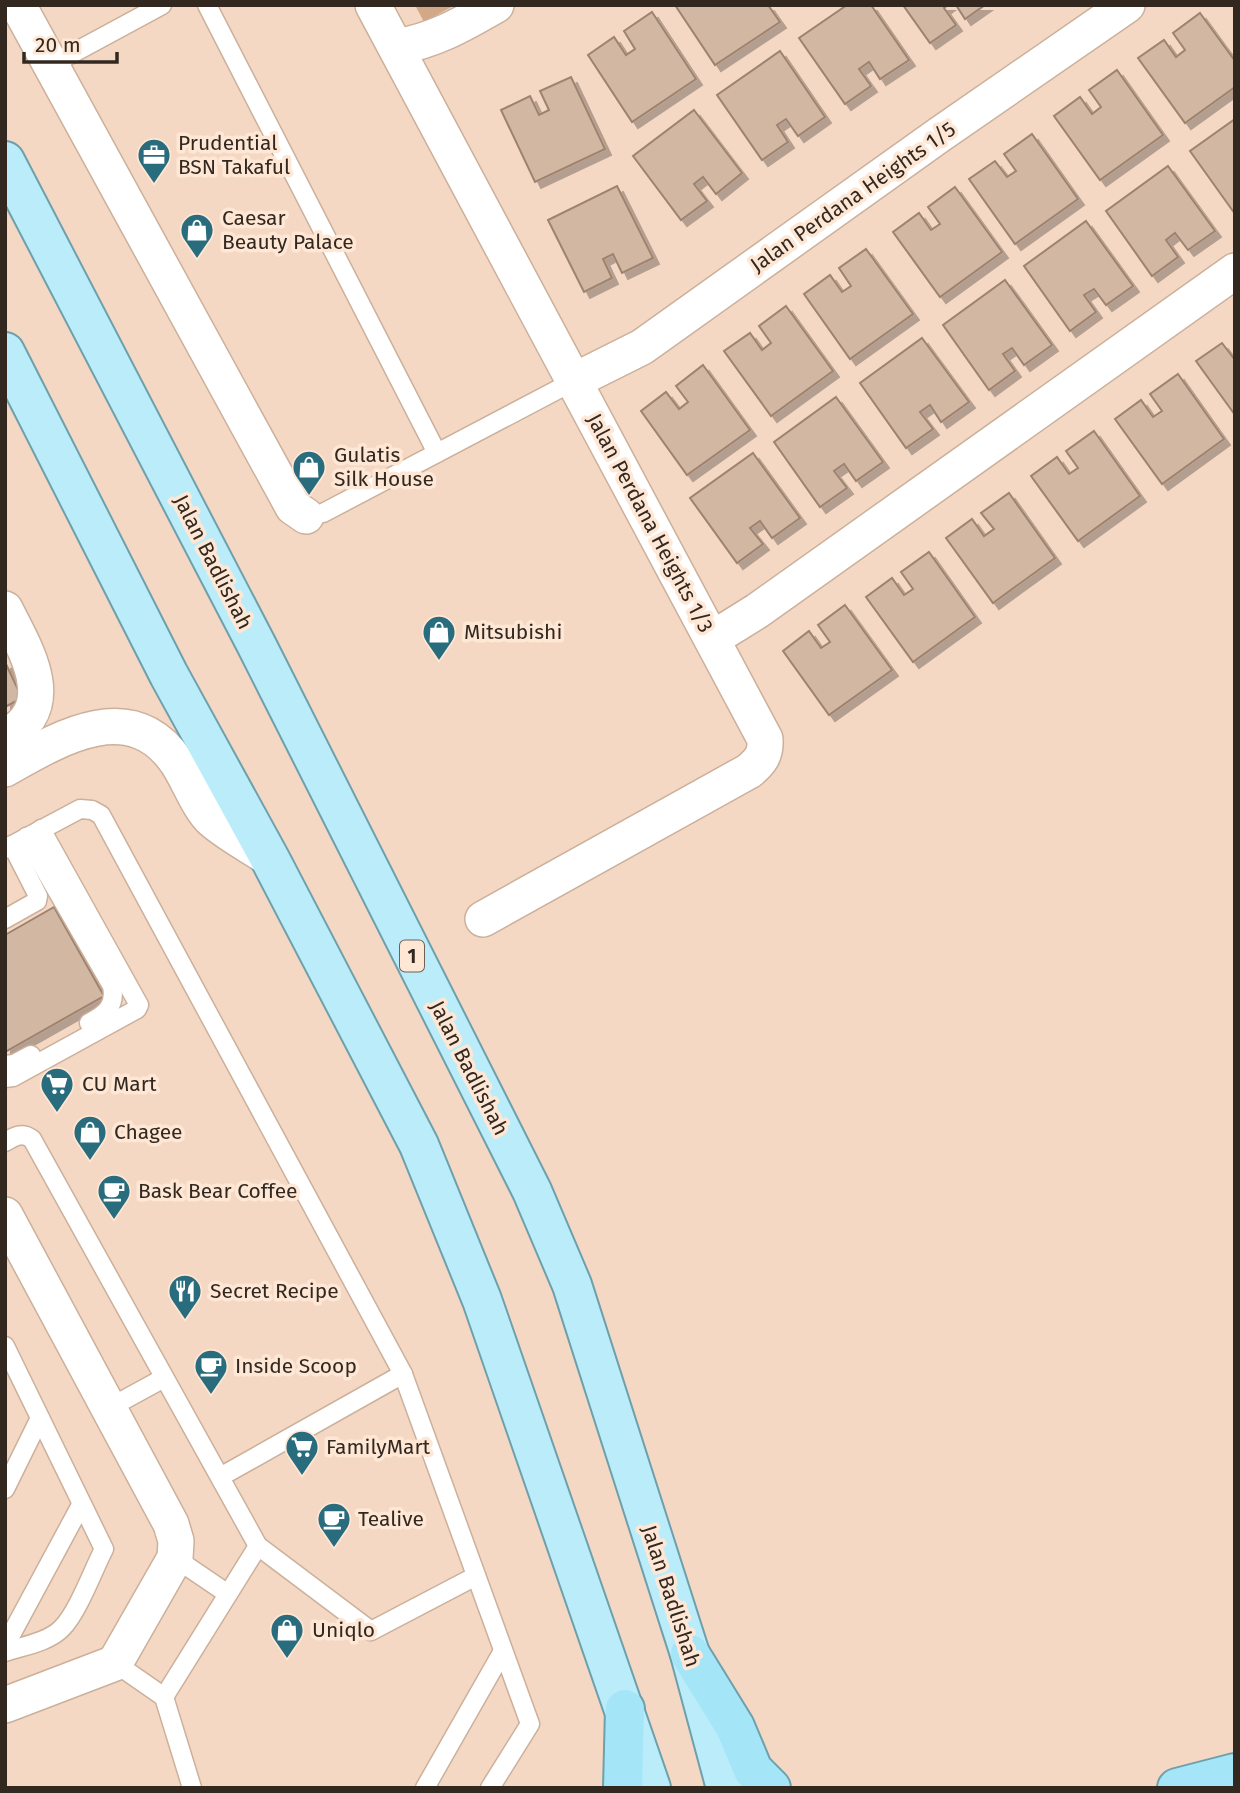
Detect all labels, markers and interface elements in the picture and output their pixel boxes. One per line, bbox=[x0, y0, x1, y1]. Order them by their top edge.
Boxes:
scale bar bbox=[24, 21, 117, 65]
text: 20 m bbox=[35, 32, 81, 58]
street label: Jalan Perdana Heights 1/5 bbox=[745, 116, 961, 278]
place label: Prudential BSN Takaful bbox=[178, 130, 290, 180]
office icon: Prudential BSN Takaful bbox=[135, 136, 173, 185]
place label: Caesar Beauty Palace bbox=[222, 205, 354, 255]
shop icon: Caesar Beauty Palace bbox=[178, 211, 216, 260]
street label: Jalan Perdana Heights 1/3 bbox=[581, 409, 719, 637]
place label: Gulatis Silk House bbox=[334, 442, 434, 492]
shop icon: Gulatis Silk House bbox=[290, 448, 328, 497]
street label: Jalan Badlishah bbox=[168, 490, 258, 634]
shop icon: Mitsubishi bbox=[420, 613, 458, 662]
place label: Mitsubishi bbox=[464, 619, 562, 645]
road number: 1 bbox=[400, 940, 424, 972]
street label: Jalan Badlishah bbox=[424, 996, 514, 1140]
supermarket icon: CU Mart bbox=[38, 1065, 76, 1114]
place label: CU Mart bbox=[82, 1071, 157, 1097]
shop icon: Chagee bbox=[71, 1113, 109, 1162]
place label: Chagee bbox=[114, 1119, 183, 1145]
cafe icon: Bask Bear Coffee bbox=[95, 1172, 133, 1221]
place label: Bask Bear Coffee bbox=[138, 1178, 298, 1204]
restaurant icon: Secret Recipe bbox=[166, 1272, 204, 1321]
place label: Secret Recipe bbox=[210, 1278, 339, 1304]
cafe icon: Inside Scoop bbox=[192, 1347, 230, 1396]
place label: Inside Scoop bbox=[235, 1353, 357, 1379]
supermarket icon: FamilyMart bbox=[283, 1428, 321, 1477]
place label: FamilyMart bbox=[326, 1434, 431, 1460]
cafe icon: Tealive bbox=[315, 1500, 353, 1549]
place label: Tealive bbox=[358, 1506, 424, 1532]
street label: Jalan Badlishah bbox=[636, 1522, 706, 1670]
shop icon: Uniqlo bbox=[268, 1611, 306, 1660]
place label: Uniqlo bbox=[312, 1617, 375, 1643]

